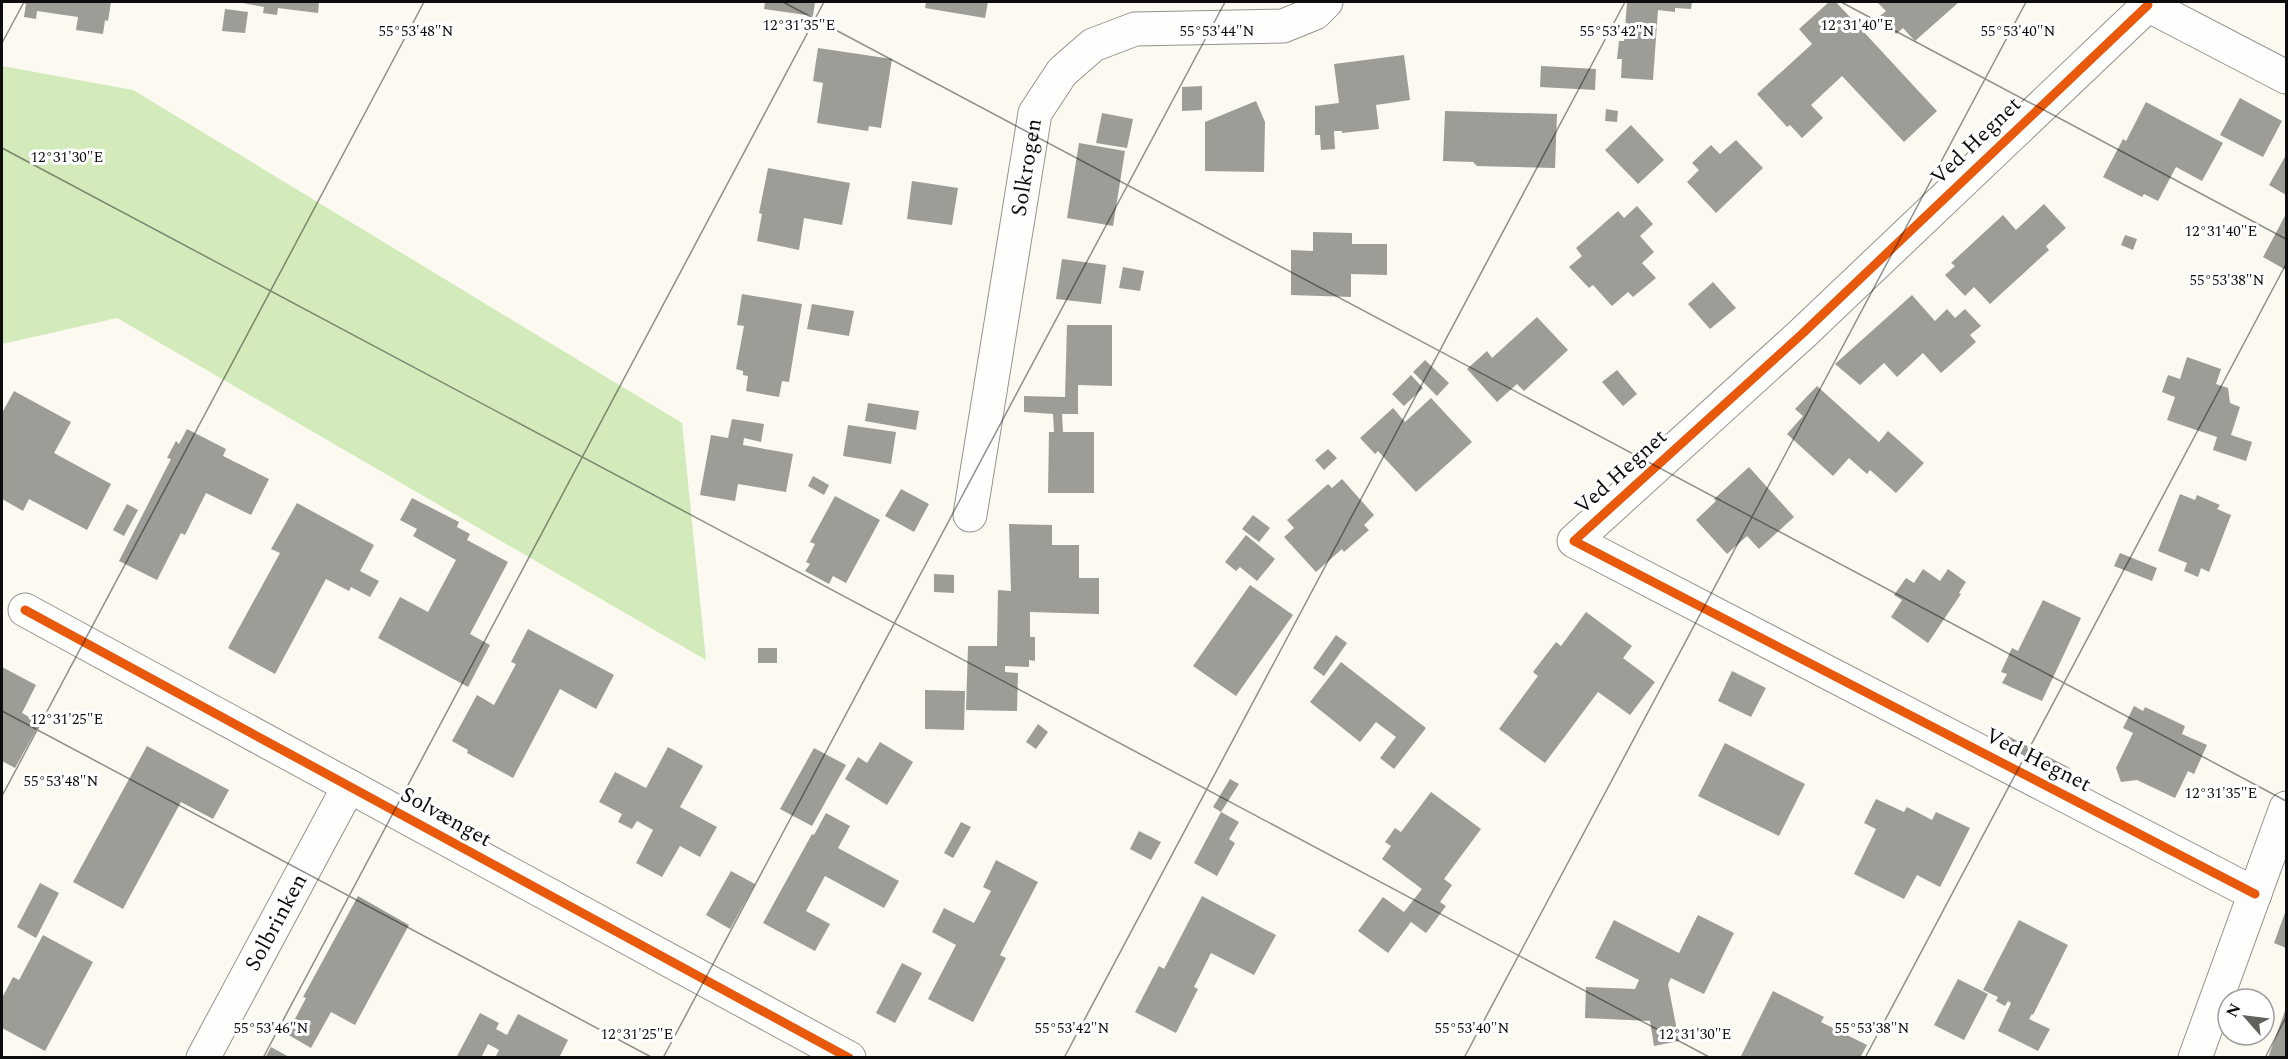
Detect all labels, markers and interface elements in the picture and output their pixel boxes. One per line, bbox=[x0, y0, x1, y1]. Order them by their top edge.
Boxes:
text: 12°31'35"E bbox=[763, 14, 835, 37]
text: 12°31'40"E bbox=[1821, 14, 1893, 37]
text: 55°53'48"N bbox=[379, 20, 454, 43]
text: 55°53'44"N bbox=[1180, 20, 1255, 43]
text: 55°53'42"N bbox=[1580, 20, 1655, 43]
text: 55°53'40"N bbox=[1981, 20, 2056, 43]
street label: Ved Hegnet bbox=[1923, 89, 2029, 193]
street label: Solkrogen bbox=[1002, 116, 1050, 219]
text: 12°31'30"E bbox=[31, 146, 103, 169]
text: 12°31'40"E bbox=[2185, 220, 2257, 243]
text: 55°53'38"N bbox=[2190, 269, 2265, 292]
street label: Ved Hegnet bbox=[1567, 421, 1675, 523]
text: 12°31'25"E bbox=[31, 708, 103, 731]
street label: Ved Hegnet bbox=[1979, 719, 2097, 801]
text: 55°53'48"N bbox=[24, 770, 99, 793]
street label: Solvænget bbox=[394, 778, 498, 856]
text: 12°31'35"E bbox=[2185, 782, 2257, 805]
street label: Solbrinken bbox=[236, 868, 316, 977]
north arrow bbox=[2216, 987, 2276, 1047]
text: N bbox=[2220, 999, 2247, 1022]
text: 55°53'46"N bbox=[234, 1017, 309, 1040]
text: 55°53'42"N bbox=[1035, 1017, 1110, 1040]
text: 55°53'40"N bbox=[1435, 1017, 1510, 1040]
text: 55°53'38"N bbox=[1835, 1017, 1910, 1040]
text: 12°31'25"E bbox=[601, 1023, 673, 1046]
text: 12°31'30"E bbox=[1659, 1023, 1731, 1046]

